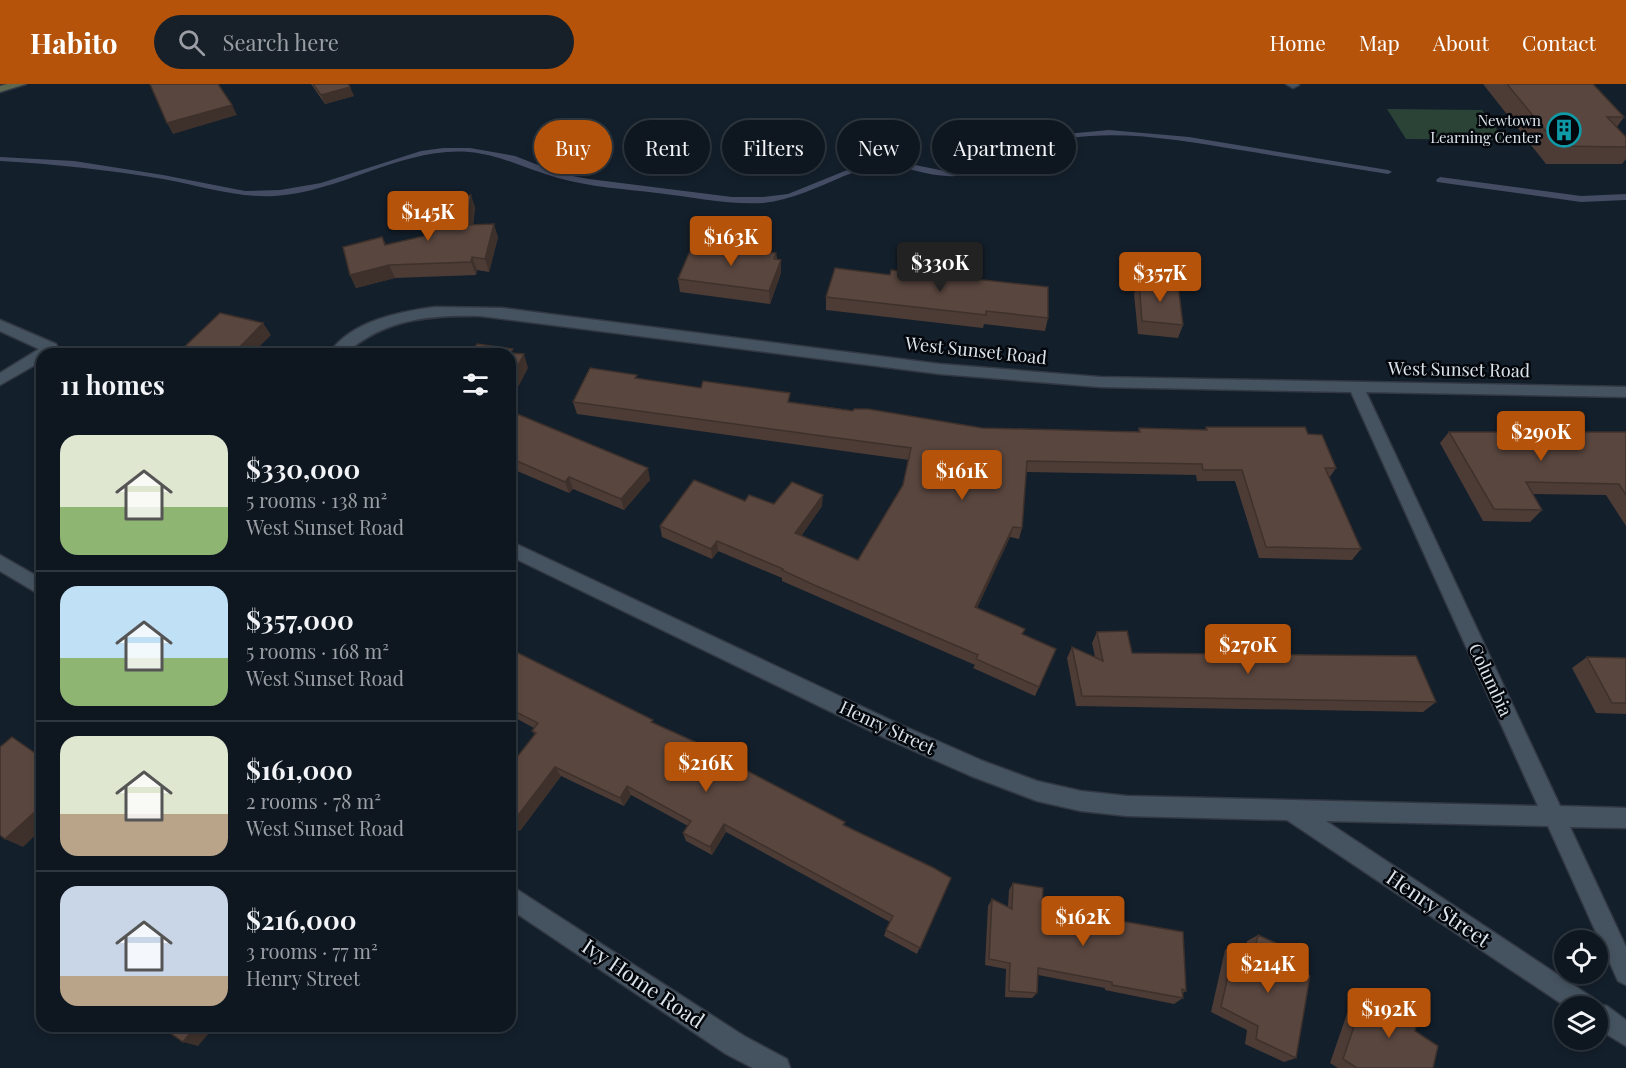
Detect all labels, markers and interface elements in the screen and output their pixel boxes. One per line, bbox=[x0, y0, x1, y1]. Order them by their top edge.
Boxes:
search box bbox=[154, 15, 574, 69]
text: Habito bbox=[30, 24, 118, 61]
icon: search bbox=[175, 26, 208, 59]
text: Search here bbox=[223, 27, 339, 57]
text: Home bbox=[1270, 28, 1326, 56]
text: Map bbox=[1359, 28, 1400, 56]
text: About bbox=[1433, 28, 1489, 56]
text: Contact bbox=[1522, 28, 1596, 56]
place label: Newtown Learning Center bbox=[1430, 110, 1541, 147]
building icon: Newtown Learning Center bbox=[1546, 112, 1582, 148]
chip: Buy bbox=[534, 120, 612, 174]
chip: Rent bbox=[624, 120, 710, 174]
chip: Filters bbox=[722, 120, 825, 174]
chip: New bbox=[837, 120, 920, 174]
chip: Apartment bbox=[932, 120, 1076, 174]
pin: $145K bbox=[386, 191, 470, 242]
text: $145K bbox=[401, 197, 455, 224]
pin: $163K bbox=[689, 216, 773, 267]
text: $163K bbox=[704, 222, 758, 249]
pin: $330K bbox=[898, 242, 982, 293]
text: $330K bbox=[911, 248, 969, 275]
pin: $357K bbox=[1118, 252, 1202, 303]
text: $357K bbox=[1133, 258, 1187, 285]
street label: West Sunset Road bbox=[903, 331, 1049, 369]
street label: West Sunset Road bbox=[1387, 356, 1531, 382]
text: 11 homes bbox=[60, 367, 165, 402]
icon: filters bbox=[459, 368, 492, 401]
pin: $290K bbox=[1499, 411, 1583, 462]
text: $290K bbox=[1511, 417, 1571, 444]
pin: $161K bbox=[920, 450, 1004, 501]
text: $330,000 bbox=[246, 451, 360, 486]
text: $161K bbox=[936, 456, 988, 483]
icon: home bbox=[108, 459, 180, 531]
text: 5 rooms · 138 m² bbox=[246, 486, 387, 513]
text: West Sunset Road bbox=[246, 513, 404, 540]
text: $357,000 bbox=[246, 602, 354, 637]
icon: home bbox=[108, 610, 180, 682]
pin: $270K bbox=[1206, 624, 1290, 675]
text: $270K bbox=[1219, 630, 1277, 657]
text: 5 rooms · 168 m² bbox=[246, 637, 389, 664]
street label: Columbia bbox=[1464, 639, 1518, 720]
text: West Sunset Road bbox=[246, 664, 404, 691]
street label: Henry Street bbox=[836, 695, 940, 760]
pin: $216K bbox=[664, 742, 748, 793]
text: $216K bbox=[678, 748, 734, 775]
text: $161,000 bbox=[246, 752, 353, 787]
icon: home bbox=[108, 760, 180, 832]
text: 2 rooms · 78 m² bbox=[246, 787, 381, 814]
text: West Sunset Road bbox=[246, 814, 404, 841]
street label: Henry Street bbox=[1382, 862, 1497, 953]
pin: $162K bbox=[1041, 896, 1125, 947]
text: $216,000 bbox=[246, 902, 356, 937]
text: $162K bbox=[1055, 902, 1111, 929]
icon: home bbox=[108, 910, 180, 982]
map controls bbox=[1554, 930, 1608, 1050]
button: locate bbox=[1554, 930, 1608, 984]
street label: Ivy Home Road bbox=[578, 931, 711, 1034]
text: 3 rooms · 77 m² bbox=[246, 937, 378, 964]
pin: $214K bbox=[1226, 943, 1310, 994]
text: $214K bbox=[1241, 949, 1295, 976]
text: Henry Street bbox=[246, 964, 360, 991]
pin: $192K bbox=[1347, 988, 1431, 1039]
text: $192K bbox=[1362, 994, 1416, 1021]
button: layers bbox=[1554, 996, 1608, 1050]

